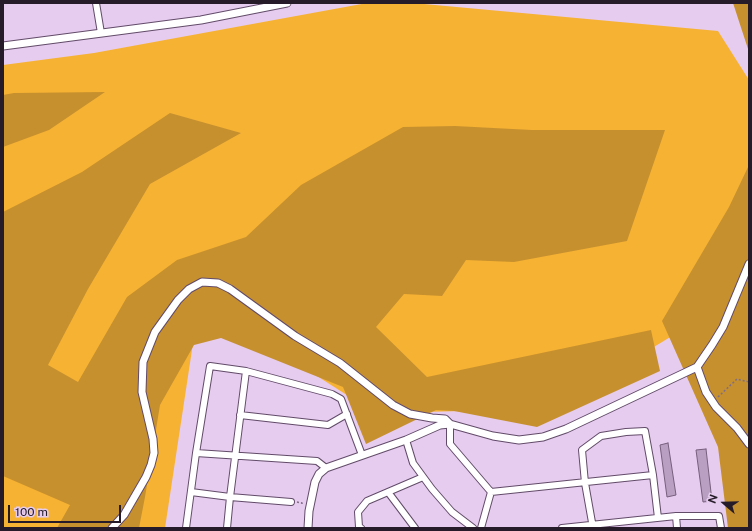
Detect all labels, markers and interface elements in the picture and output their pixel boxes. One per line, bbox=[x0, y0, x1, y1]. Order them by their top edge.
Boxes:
north arrow bbox=[704, 483, 744, 523]
text: N bbox=[706, 493, 720, 505]
scale bar bbox=[10, 497, 123, 523]
text: 100 m bbox=[15, 505, 48, 519]

